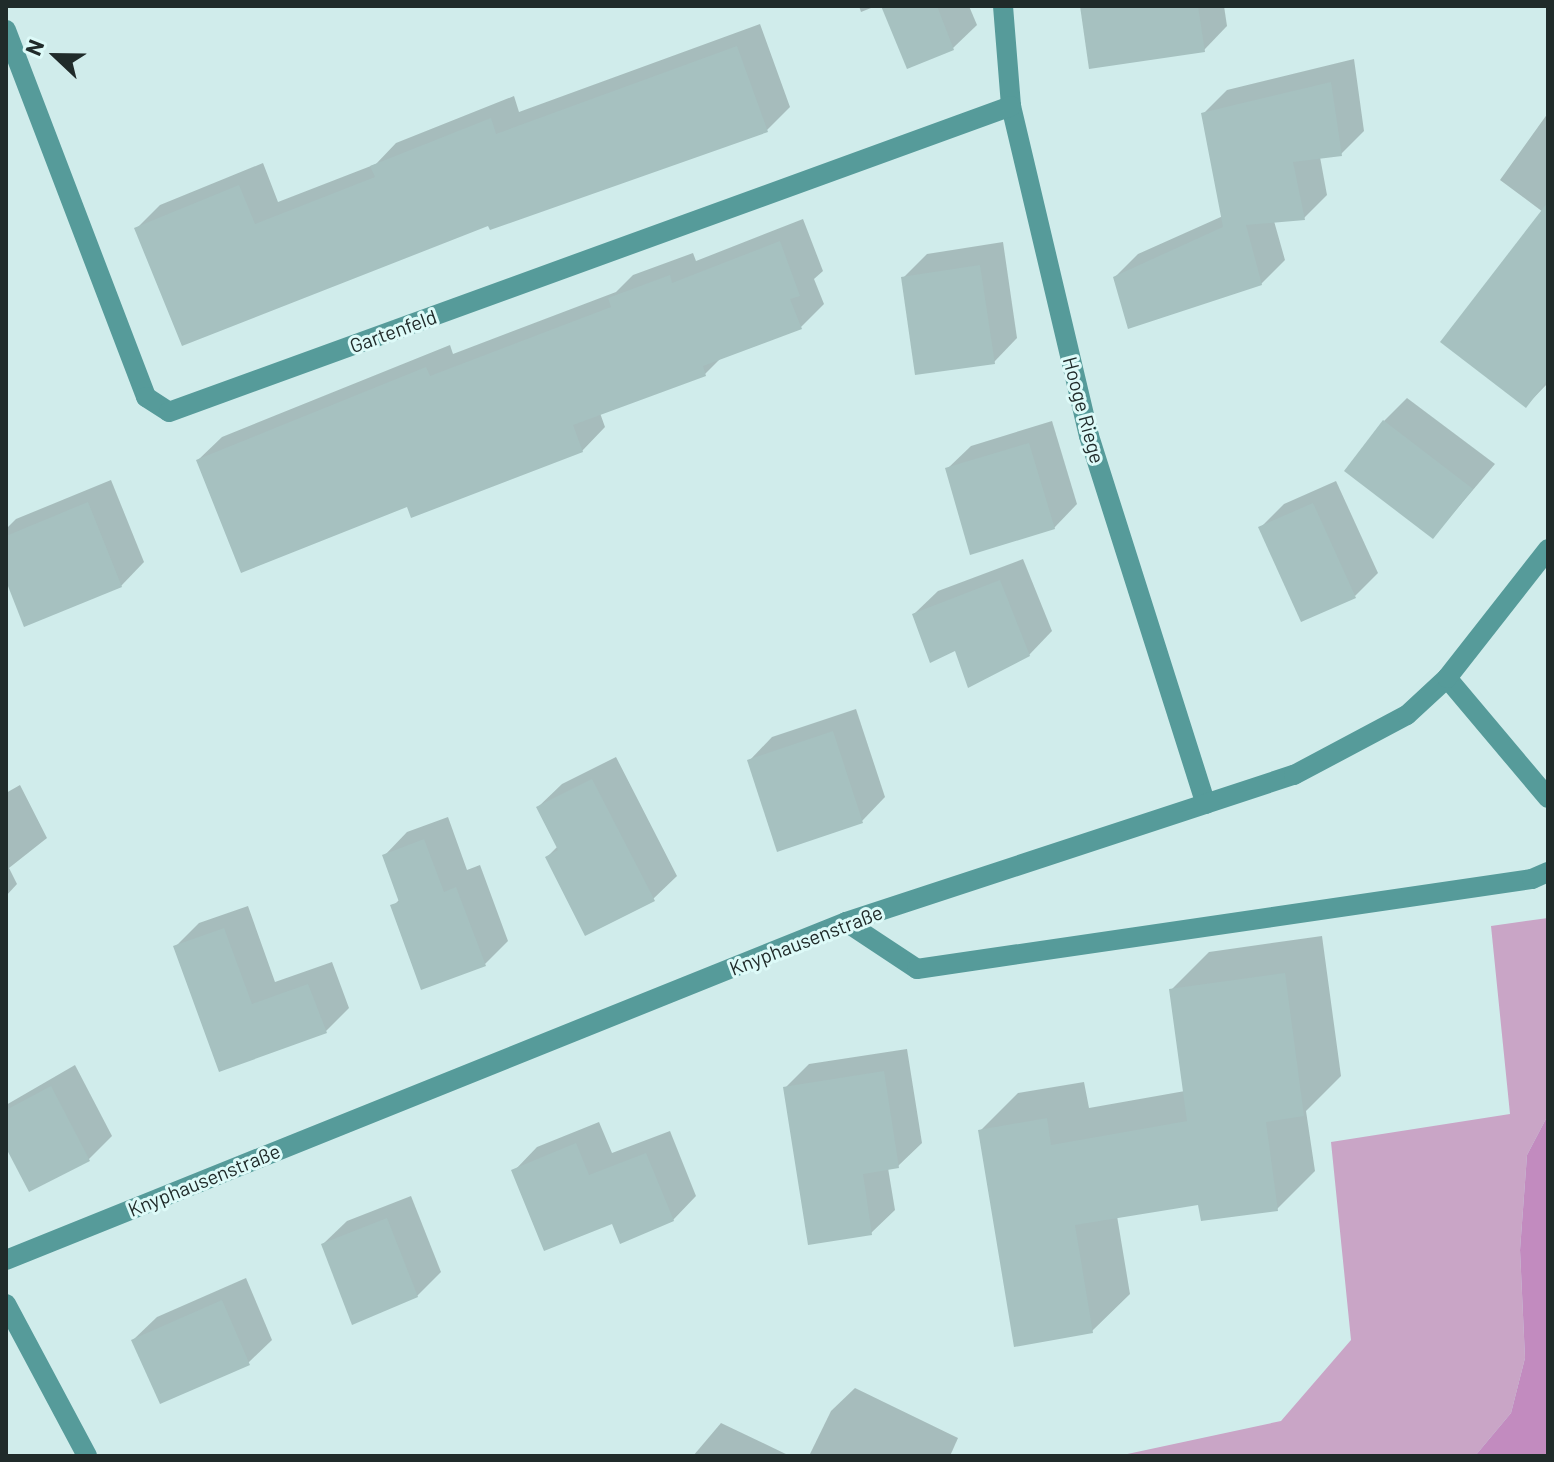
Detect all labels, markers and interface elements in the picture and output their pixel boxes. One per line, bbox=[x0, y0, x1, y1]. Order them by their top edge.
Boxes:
north arrow bbox=[16, 16, 96, 96]
text: N bbox=[19, 35, 49, 59]
street label: Gartenfeld bbox=[346, 304, 440, 358]
street label: Hooge Riege bbox=[1058, 354, 1110, 466]
street label: Knyphausenstraße bbox=[726, 900, 886, 980]
street label: Knyphausenstraße bbox=[124, 1139, 284, 1221]

